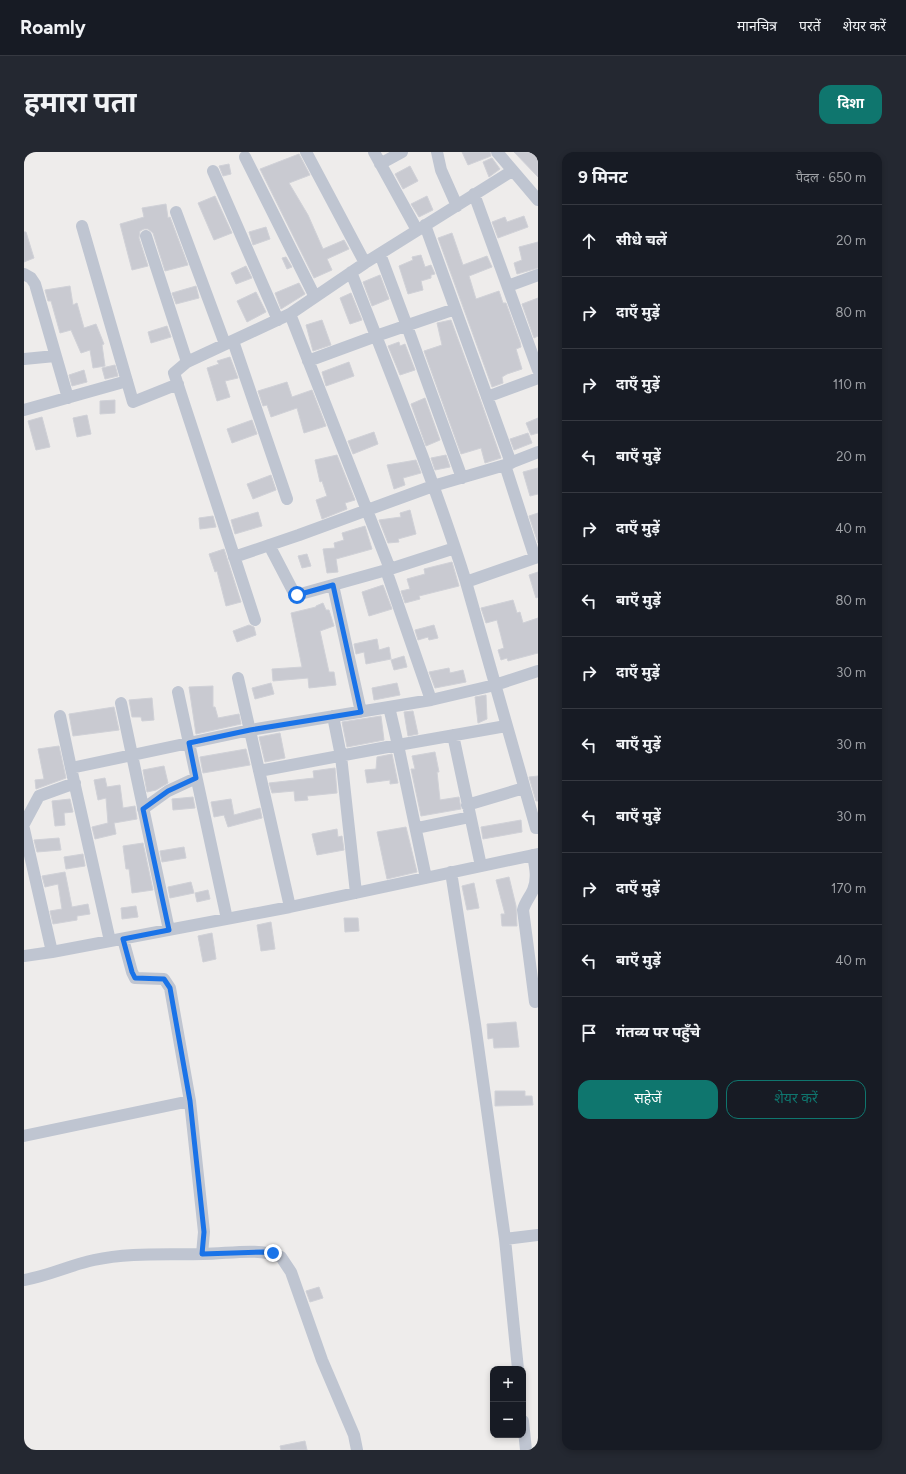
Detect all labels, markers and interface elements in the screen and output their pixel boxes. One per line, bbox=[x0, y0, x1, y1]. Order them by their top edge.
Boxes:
text: Roamly bbox=[20, 16, 86, 39]
text: मानचित्र bbox=[737, 18, 777, 35]
text: परतें bbox=[799, 18, 821, 35]
text: शेयर करें bbox=[843, 18, 886, 35]
text: हमारा पता bbox=[24, 85, 136, 119]
button: दिशा bbox=[819, 85, 882, 124]
text: 9 मिनट bbox=[578, 167, 628, 187]
text: पैदल · 650 m bbox=[796, 170, 866, 185]
icon: ahead bbox=[578, 230, 600, 252]
text: सीधे चलें bbox=[616, 231, 667, 249]
text: 20 m bbox=[836, 233, 866, 248]
icon: right bbox=[578, 302, 600, 324]
text: दाएँ मुड़ें bbox=[616, 303, 660, 321]
text: 80 m bbox=[835, 305, 866, 320]
icon: right bbox=[578, 374, 600, 396]
text: दाएँ मुड़ें bbox=[616, 375, 660, 393]
text: 110 m bbox=[833, 377, 866, 392]
icon: left bbox=[578, 446, 600, 468]
text: बाएँ मुड़ें bbox=[616, 447, 661, 465]
text: 20 m bbox=[836, 449, 866, 464]
icon: right bbox=[578, 518, 600, 540]
text: दाएँ मुड़ें bbox=[616, 519, 660, 537]
text: 40 m bbox=[835, 521, 866, 536]
route start bbox=[288, 586, 306, 604]
icon: left bbox=[578, 590, 600, 612]
text: बाएँ मुड़ें bbox=[616, 591, 661, 609]
text: 80 m bbox=[835, 593, 866, 608]
icon: right bbox=[578, 662, 600, 684]
text: दाएँ मुड़ें bbox=[616, 663, 660, 681]
text: 30 m bbox=[836, 665, 866, 680]
icon: left bbox=[578, 734, 600, 756]
text: बाएँ मुड़ें bbox=[616, 735, 661, 753]
text: 30 m bbox=[836, 737, 866, 752]
icon: left bbox=[578, 806, 600, 828]
text: बाएँ मुड़ें bbox=[616, 807, 661, 825]
text: 30 m bbox=[836, 809, 866, 824]
icon: right bbox=[578, 878, 600, 900]
text: दाएँ मुड़ें bbox=[616, 879, 660, 897]
text: 170 m bbox=[831, 881, 866, 896]
icon: left bbox=[578, 950, 600, 972]
text: बाएँ मुड़ें bbox=[616, 951, 661, 969]
text: 40 m bbox=[835, 953, 866, 968]
icon: arrive bbox=[578, 1022, 600, 1044]
text: गंतव्य पर पहुँचे bbox=[616, 1023, 700, 1041]
button: सहेजें bbox=[578, 1080, 718, 1119]
button: शेयर करें bbox=[726, 1080, 866, 1119]
route end bbox=[264, 1244, 282, 1262]
map controls bbox=[490, 1366, 526, 1438]
button: + bbox=[490, 1366, 526, 1402]
button: − bbox=[490, 1402, 526, 1438]

